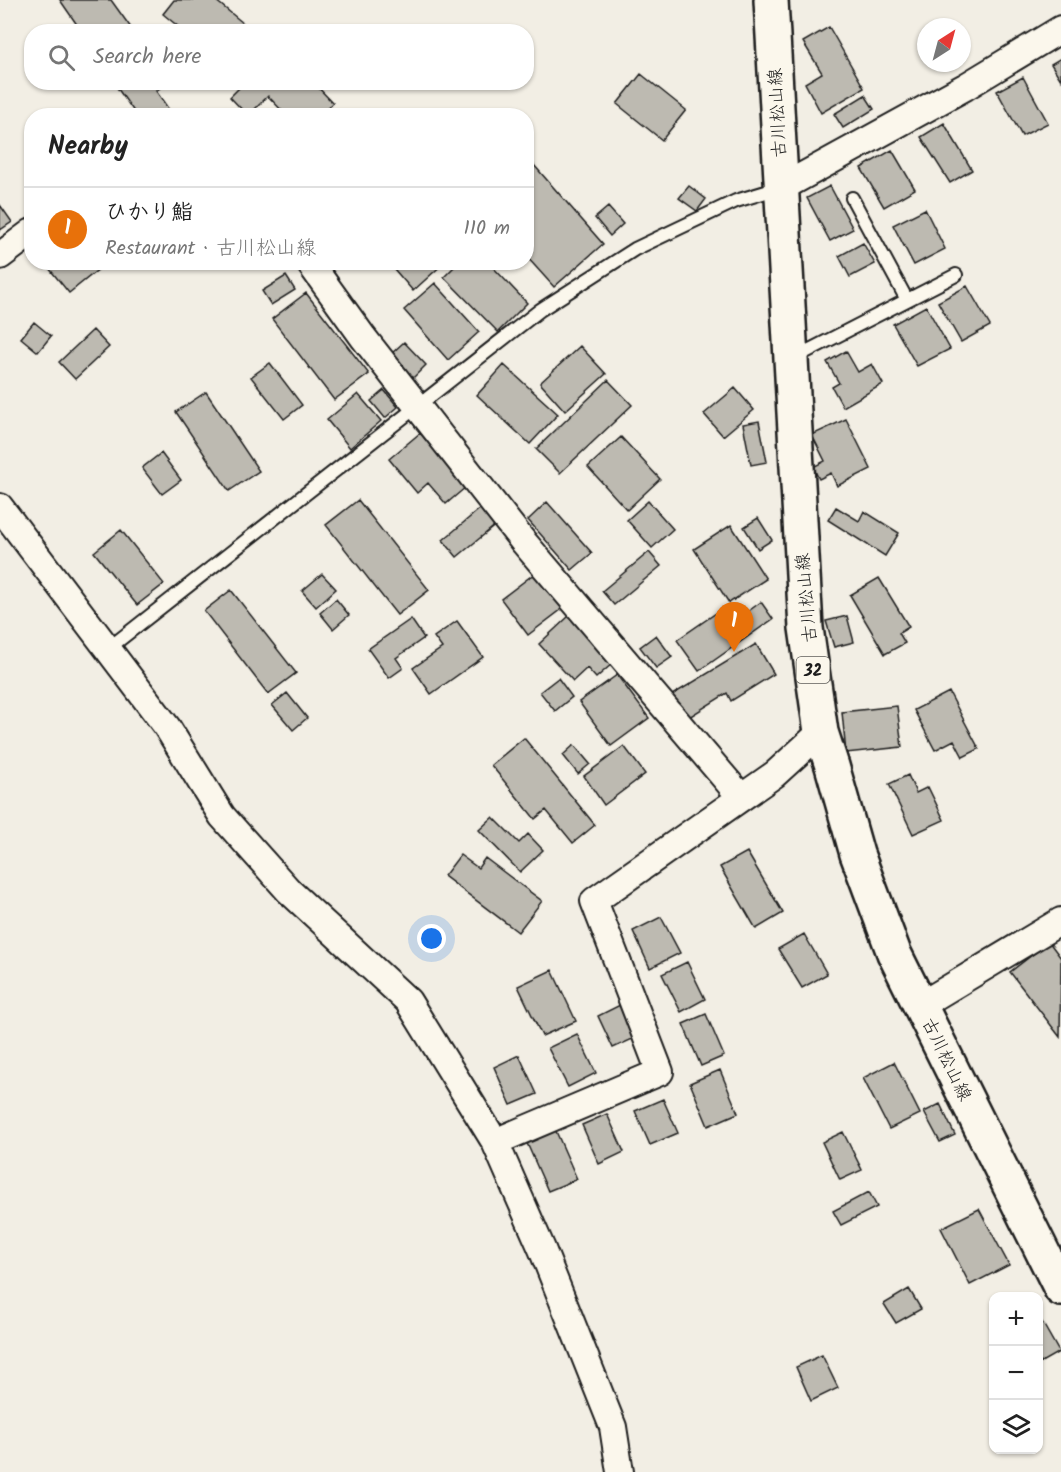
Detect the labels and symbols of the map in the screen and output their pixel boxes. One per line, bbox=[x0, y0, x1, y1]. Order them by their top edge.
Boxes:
north arrow bbox=[917, 18, 971, 72]
street label: 古川松山線 bbox=[762, 67, 795, 159]
street label: 古川松山線 bbox=[789, 552, 826, 644]
pin: 1 bbox=[714, 602, 754, 652]
road number: 32 bbox=[796, 657, 830, 683]
your location bbox=[417, 924, 446, 953]
street label: 古川松山線 bbox=[913, 1013, 978, 1106]

